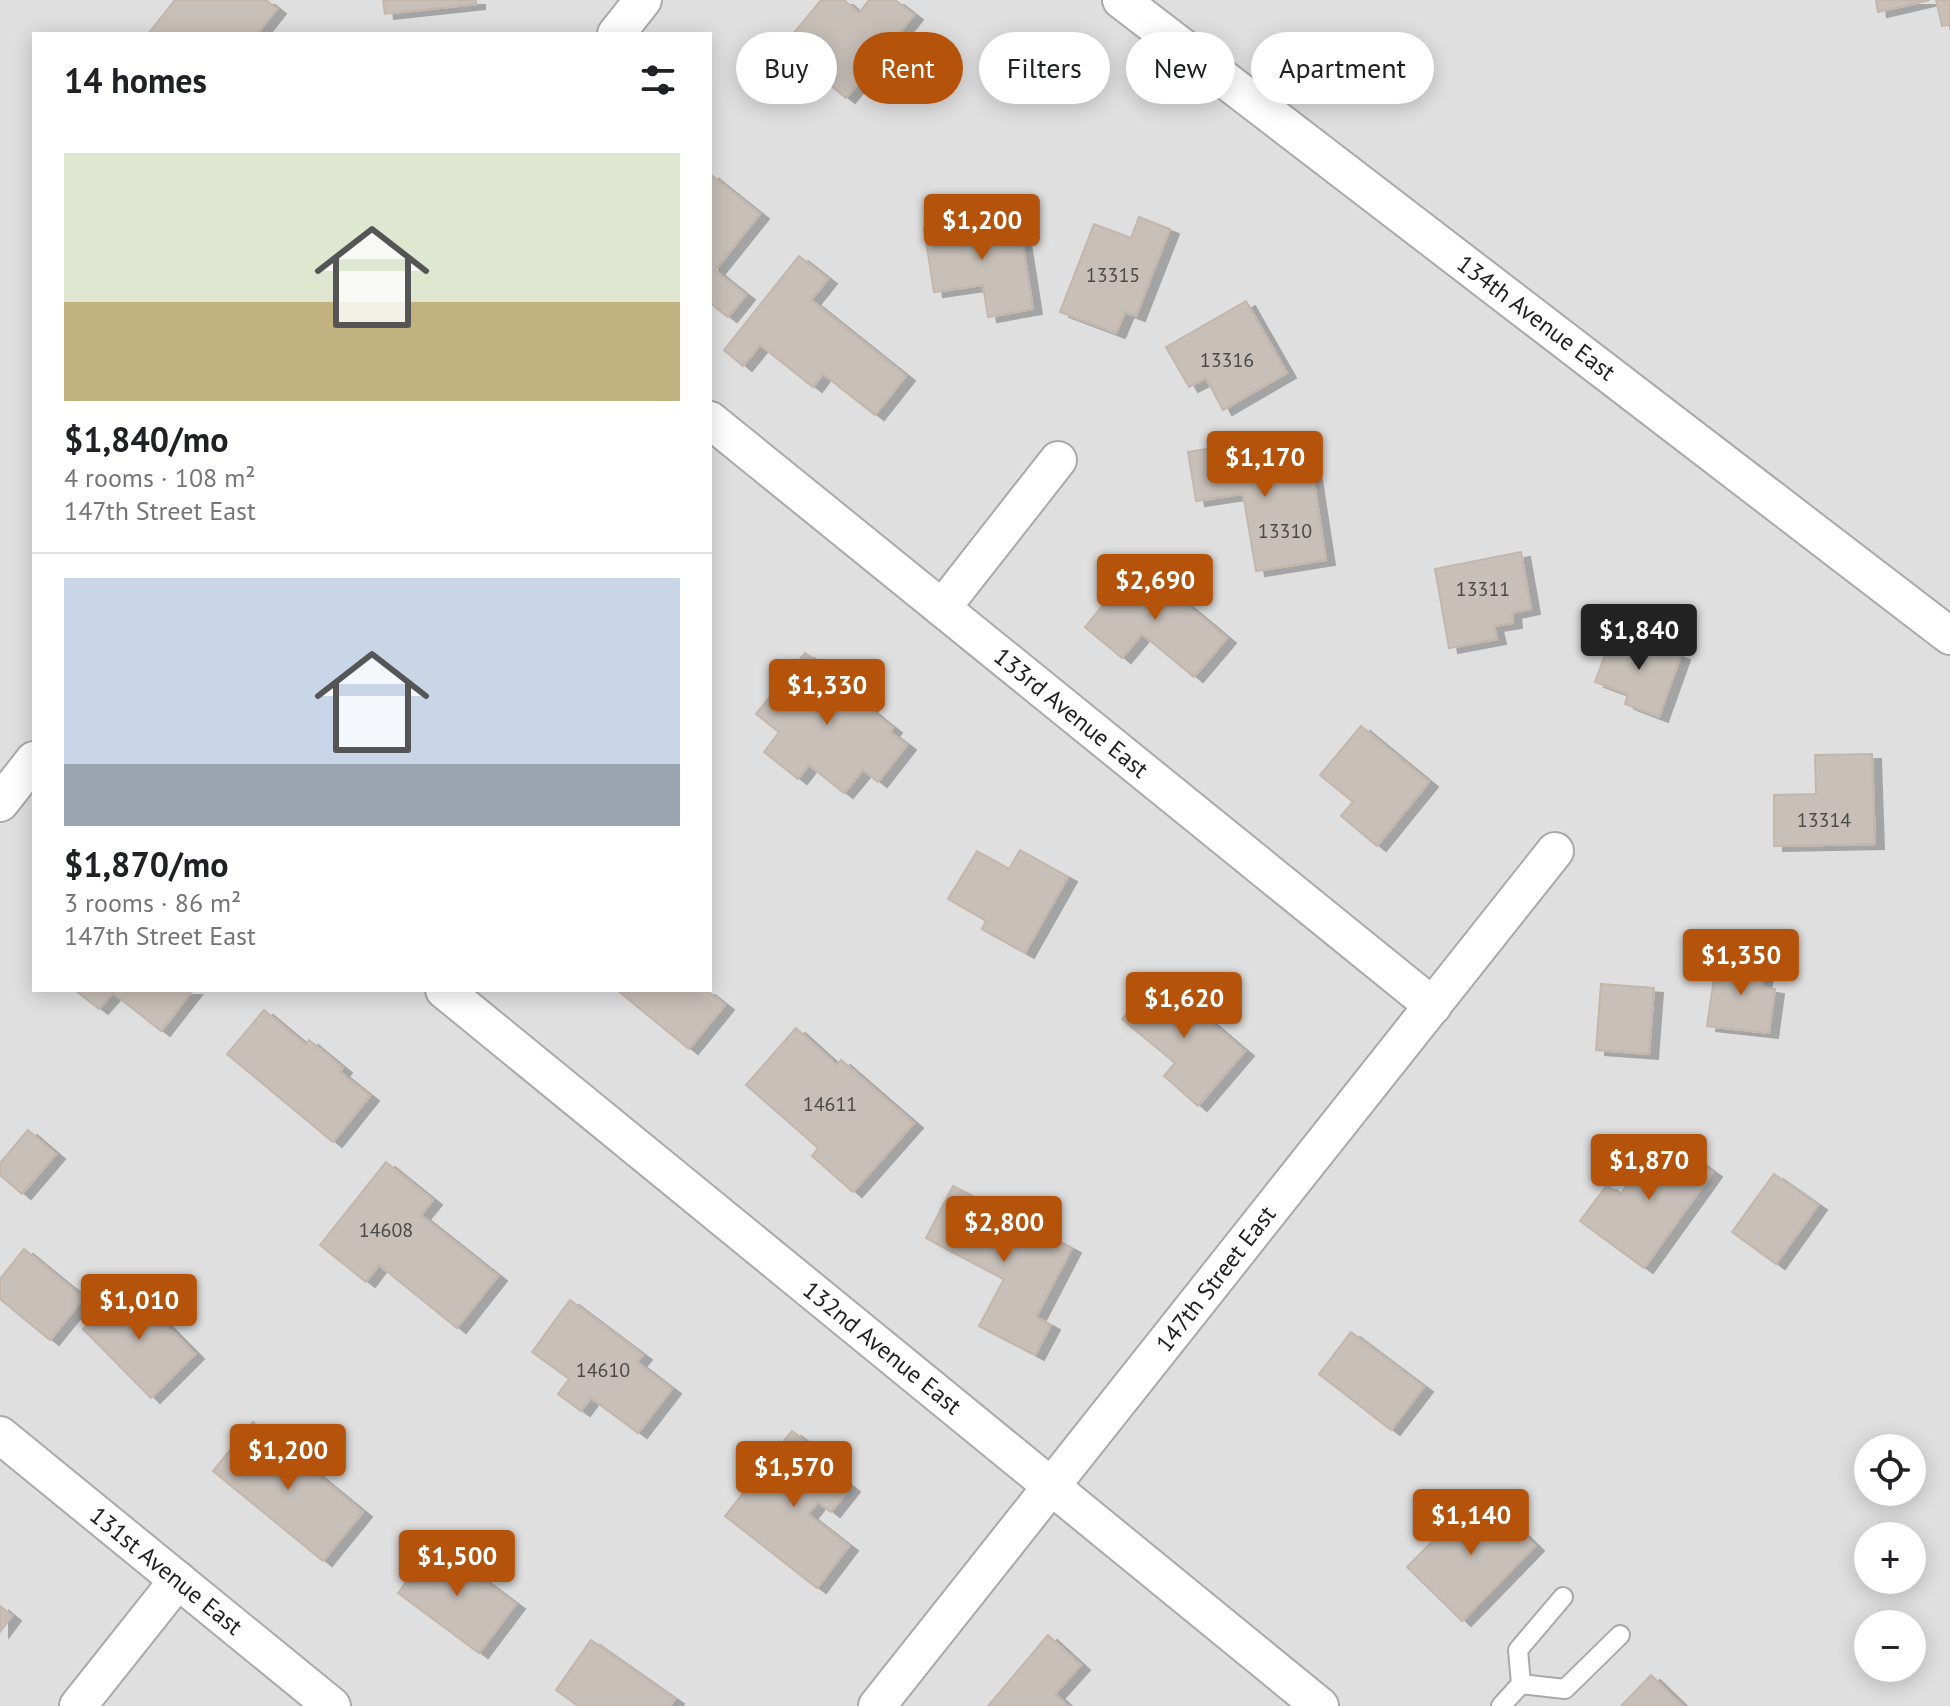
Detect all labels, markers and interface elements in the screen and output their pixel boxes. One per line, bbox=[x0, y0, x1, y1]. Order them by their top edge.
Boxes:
chip: Buy bbox=[736, 32, 837, 104]
chip: Rent bbox=[853, 32, 963, 104]
chip: Filters bbox=[979, 32, 1110, 104]
chip: New bbox=[1126, 32, 1235, 104]
chip: Apartment bbox=[1251, 32, 1434, 104]
text: 14 homes bbox=[64, 58, 207, 102]
icon: filters bbox=[636, 58, 680, 102]
pin: $1,200 bbox=[917, 194, 1047, 262]
text: $1,200 bbox=[942, 203, 1022, 236]
icon: home bbox=[300, 205, 444, 349]
street label: 134th Avenue East bbox=[1451, 248, 1622, 387]
house number: 13315 bbox=[1086, 262, 1140, 288]
house number: 13316 bbox=[1200, 347, 1254, 373]
text: $1,840/mo bbox=[64, 417, 228, 461]
pin: $1,170 bbox=[1200, 431, 1330, 499]
text: $1,170 bbox=[1225, 440, 1305, 473]
text: 4 rooms · 108 m² bbox=[64, 461, 256, 494]
text: 147th Street East bbox=[64, 494, 256, 527]
house number: 13310 bbox=[1258, 518, 1312, 544]
pin: $2,690 bbox=[1090, 554, 1220, 622]
text: $2,690 bbox=[1115, 563, 1195, 596]
house number: 13311 bbox=[1456, 576, 1510, 602]
pin: $1,840 bbox=[1574, 604, 1704, 672]
text: $1,840 bbox=[1599, 613, 1679, 646]
icon: home bbox=[300, 630, 444, 774]
street label: 133rd Avenue East bbox=[988, 641, 1155, 785]
pin: $1,330 bbox=[762, 659, 892, 727]
text: $1,330 bbox=[787, 668, 867, 701]
house number: 13314 bbox=[1797, 807, 1851, 833]
text: $1,870/mo bbox=[64, 842, 228, 886]
text: 3 rooms · 86 m² bbox=[64, 886, 241, 919]
text: 147th Street East bbox=[64, 919, 256, 952]
pin: $1,350 bbox=[1676, 929, 1806, 997]
text: $1,350 bbox=[1701, 938, 1781, 971]
pin: $1,620 bbox=[1119, 972, 1249, 1040]
text: $1,620 bbox=[1144, 981, 1224, 1014]
house number: 14611 bbox=[803, 1091, 857, 1117]
pin: $1,870 bbox=[1584, 1134, 1714, 1202]
text: $1,870 bbox=[1609, 1143, 1689, 1176]
pin: $2,800 bbox=[939, 1196, 1069, 1264]
street label: 147th Street East bbox=[1149, 1199, 1282, 1358]
text: $2,800 bbox=[964, 1205, 1044, 1238]
house number: 14608 bbox=[359, 1217, 413, 1243]
pin: $1,010 bbox=[74, 1274, 204, 1342]
street label: 132nd Avenue East bbox=[797, 1274, 968, 1421]
text: $1,010 bbox=[99, 1283, 179, 1316]
house number: 14610 bbox=[576, 1357, 630, 1383]
pin: $1,200 bbox=[223, 1424, 353, 1492]
text: $1,200 bbox=[248, 1433, 328, 1466]
map controls bbox=[1854, 1434, 1926, 1682]
button: locate bbox=[1854, 1434, 1926, 1506]
pin: $1,570 bbox=[729, 1441, 859, 1509]
text: $1,570 bbox=[754, 1450, 834, 1483]
pin: $1,140 bbox=[1406, 1489, 1536, 1557]
text: $1,140 bbox=[1431, 1498, 1511, 1531]
street label: 131st Avenue East bbox=[84, 1500, 249, 1642]
button: + bbox=[1854, 1522, 1926, 1594]
pin: $1,500 bbox=[392, 1530, 522, 1598]
text: $1,500 bbox=[417, 1539, 497, 1572]
button: − bbox=[1854, 1610, 1926, 1682]

